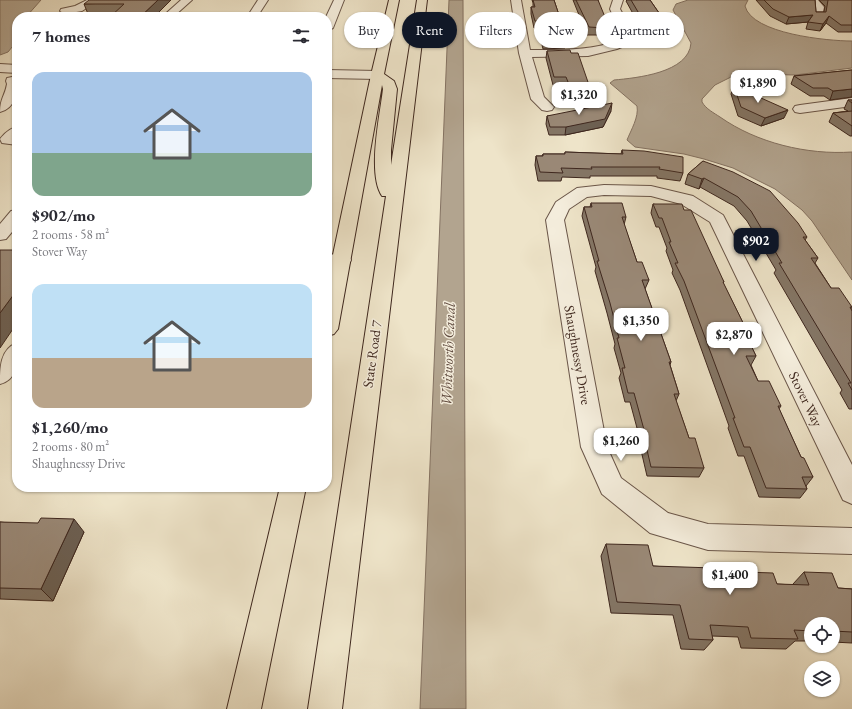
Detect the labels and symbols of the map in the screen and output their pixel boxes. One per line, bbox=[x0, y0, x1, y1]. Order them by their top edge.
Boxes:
pin: $1,890 bbox=[725, 70, 791, 104]
pin: $1,320 bbox=[546, 82, 612, 116]
pin: $902 bbox=[732, 228, 780, 262]
water label: Whitworth Canal bbox=[436, 301, 459, 406]
street label: Shaughnessy Drive bbox=[560, 304, 596, 407]
pin: $1,350 bbox=[608, 308, 674, 342]
street label: State Road 7 bbox=[358, 319, 386, 389]
pin: $2,870 bbox=[701, 322, 767, 356]
street label: Stover Way bbox=[785, 368, 827, 430]
pin: $1,260 bbox=[588, 428, 654, 462]
pin: $1,400 bbox=[697, 562, 763, 596]

